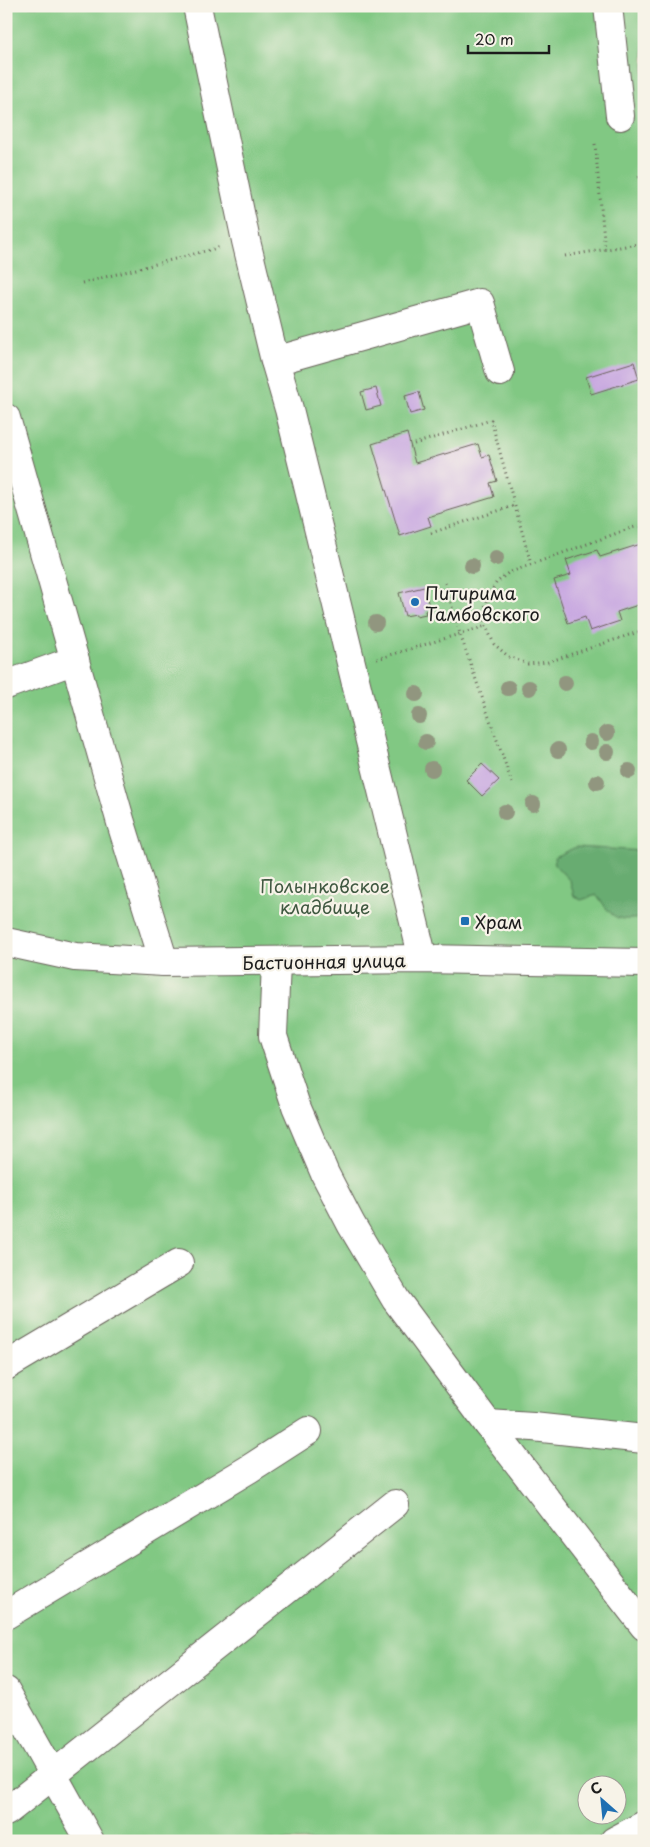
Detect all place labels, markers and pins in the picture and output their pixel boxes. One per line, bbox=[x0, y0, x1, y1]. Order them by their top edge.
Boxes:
place label: Питирима Тамбовского bbox=[425, 579, 540, 627]
marker: Питирима Тамбовского bbox=[409, 596, 421, 608]
place label: Храм bbox=[475, 908, 523, 935]
marker: Храм bbox=[459, 915, 471, 927]

